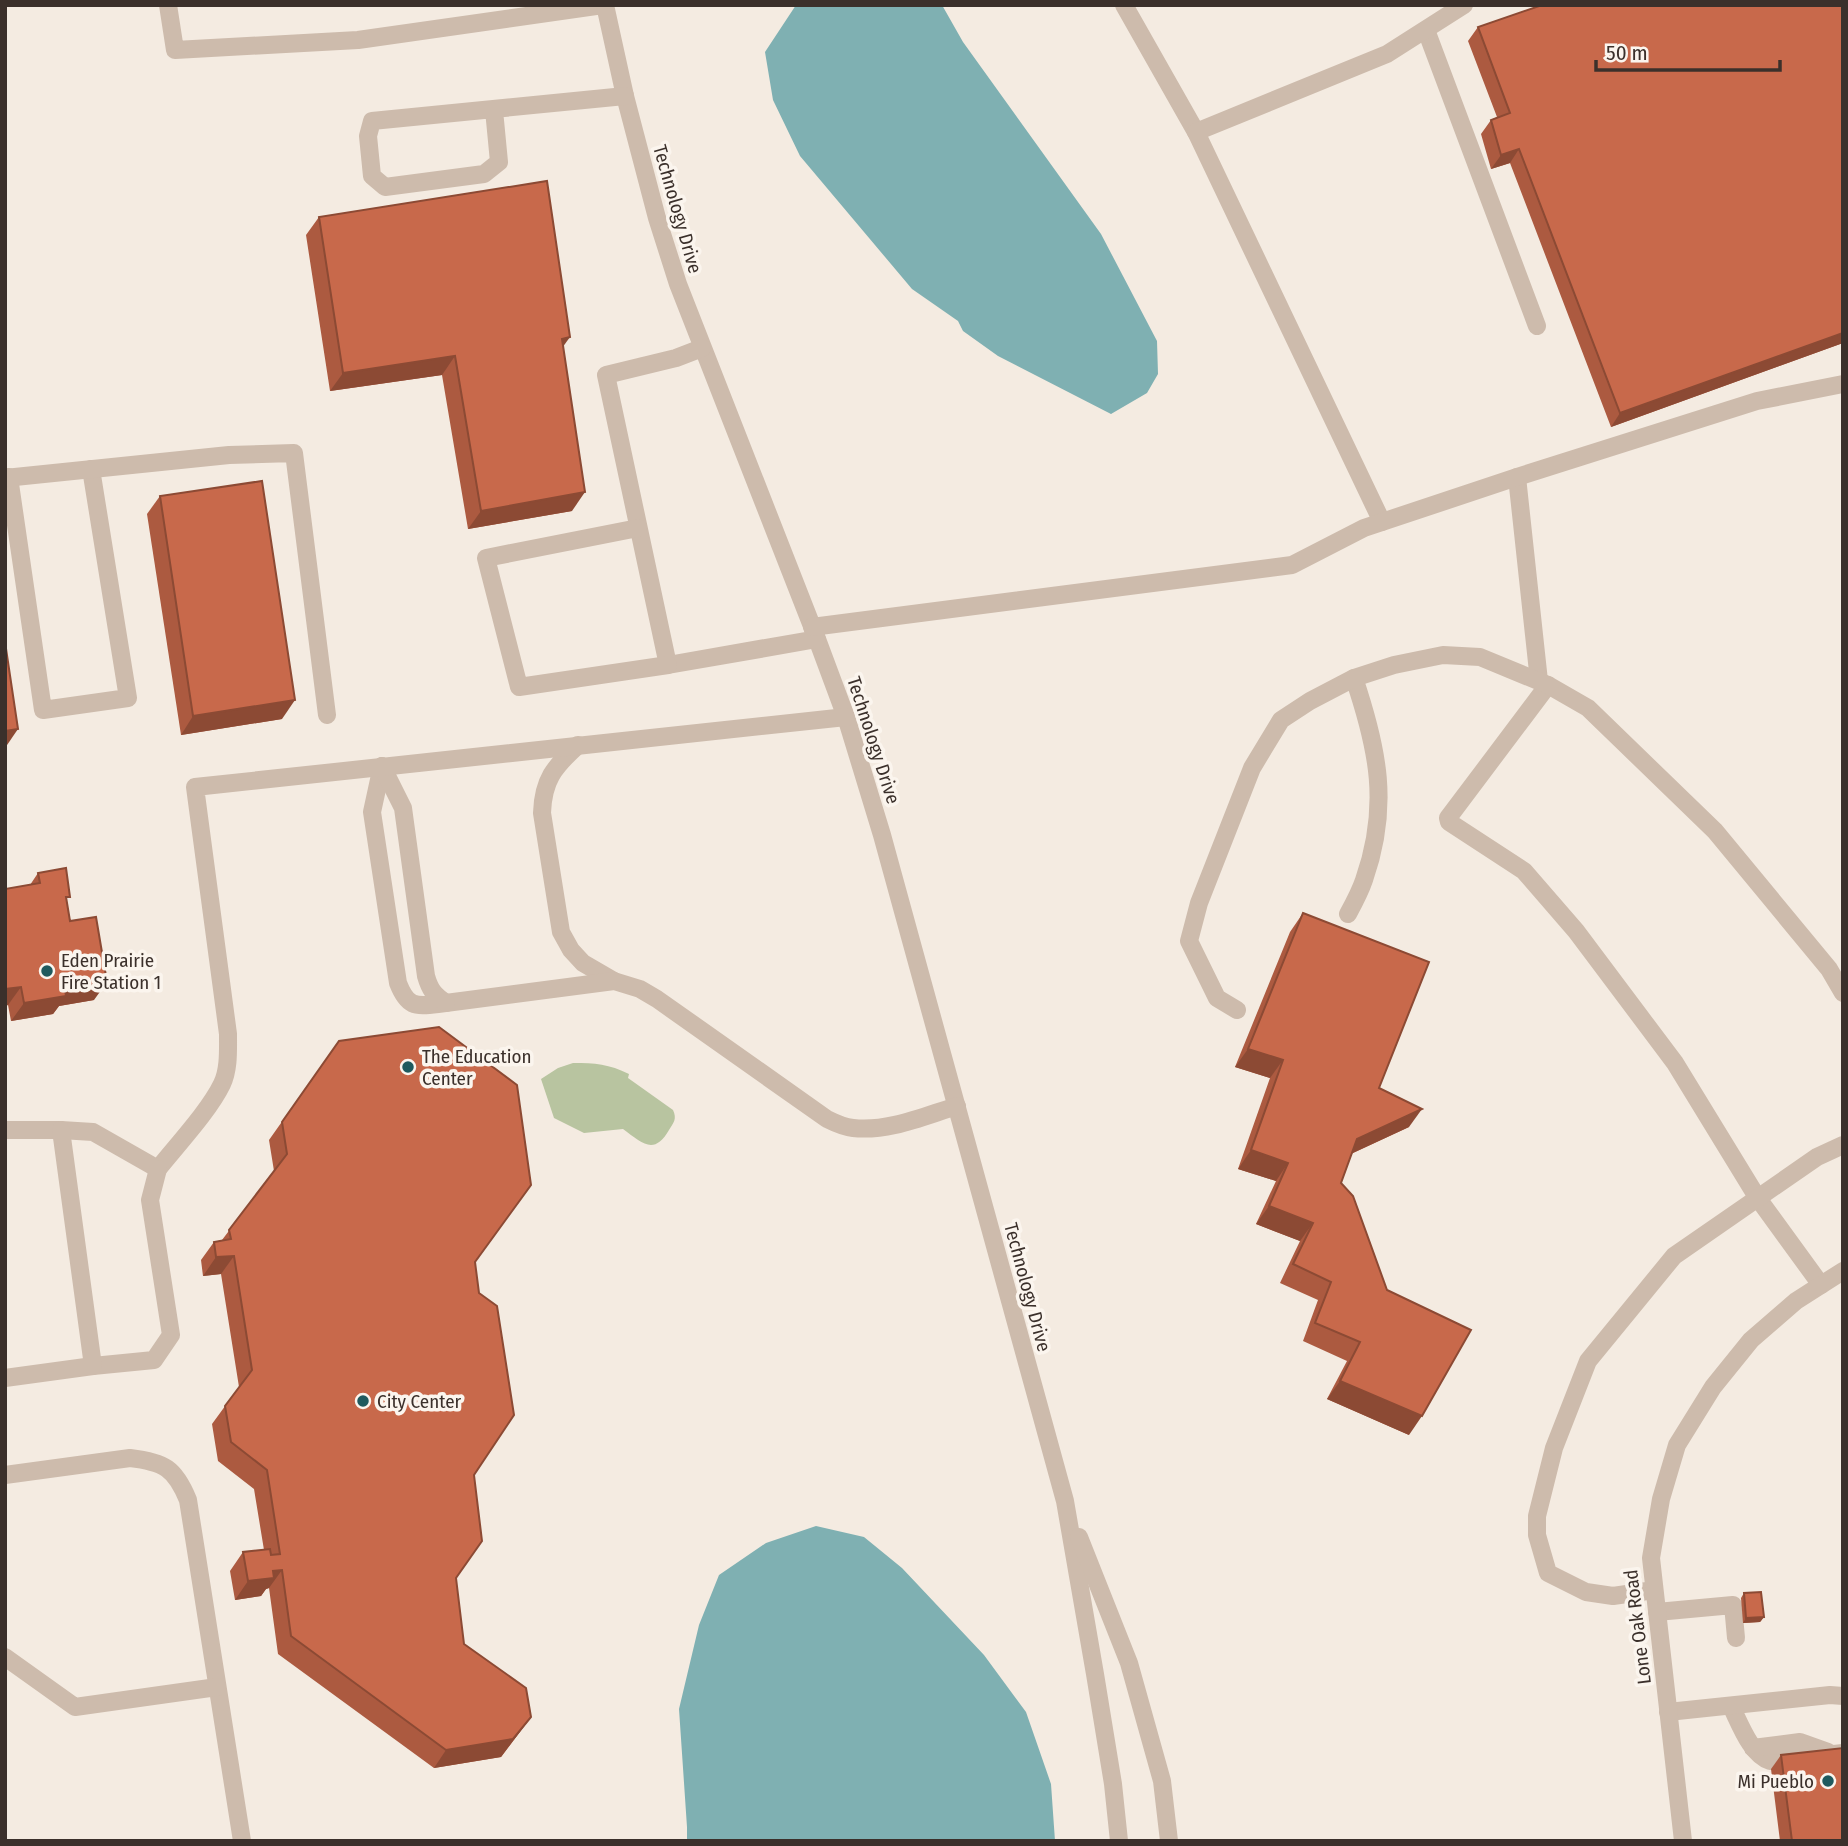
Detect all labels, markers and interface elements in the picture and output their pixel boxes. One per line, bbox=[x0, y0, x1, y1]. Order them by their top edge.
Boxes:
scale bar bbox=[1596, 28, 1780, 72]
text: 50 m bbox=[1606, 40, 1648, 66]
street label: Technology Drive bbox=[648, 142, 707, 276]
street label: Technology Drive bbox=[842, 674, 905, 807]
place label: Eden Prairie Fire Station 1 bbox=[61, 949, 161, 994]
marker: Eden Prairie Fire Station 1 bbox=[39, 963, 55, 979]
place label: The Education Center bbox=[422, 1045, 532, 1090]
marker: The Education Center bbox=[400, 1059, 416, 1075]
street label: Technology Drive bbox=[999, 1220, 1056, 1354]
place label: City Center bbox=[377, 1390, 462, 1413]
marker: City Center bbox=[355, 1393, 371, 1409]
street label: Lone Oak Road bbox=[1619, 1568, 1656, 1686]
place label: Mi Pueblo bbox=[1737, 1770, 1814, 1793]
marker: Mi Pueblo bbox=[1820, 1773, 1836, 1789]

